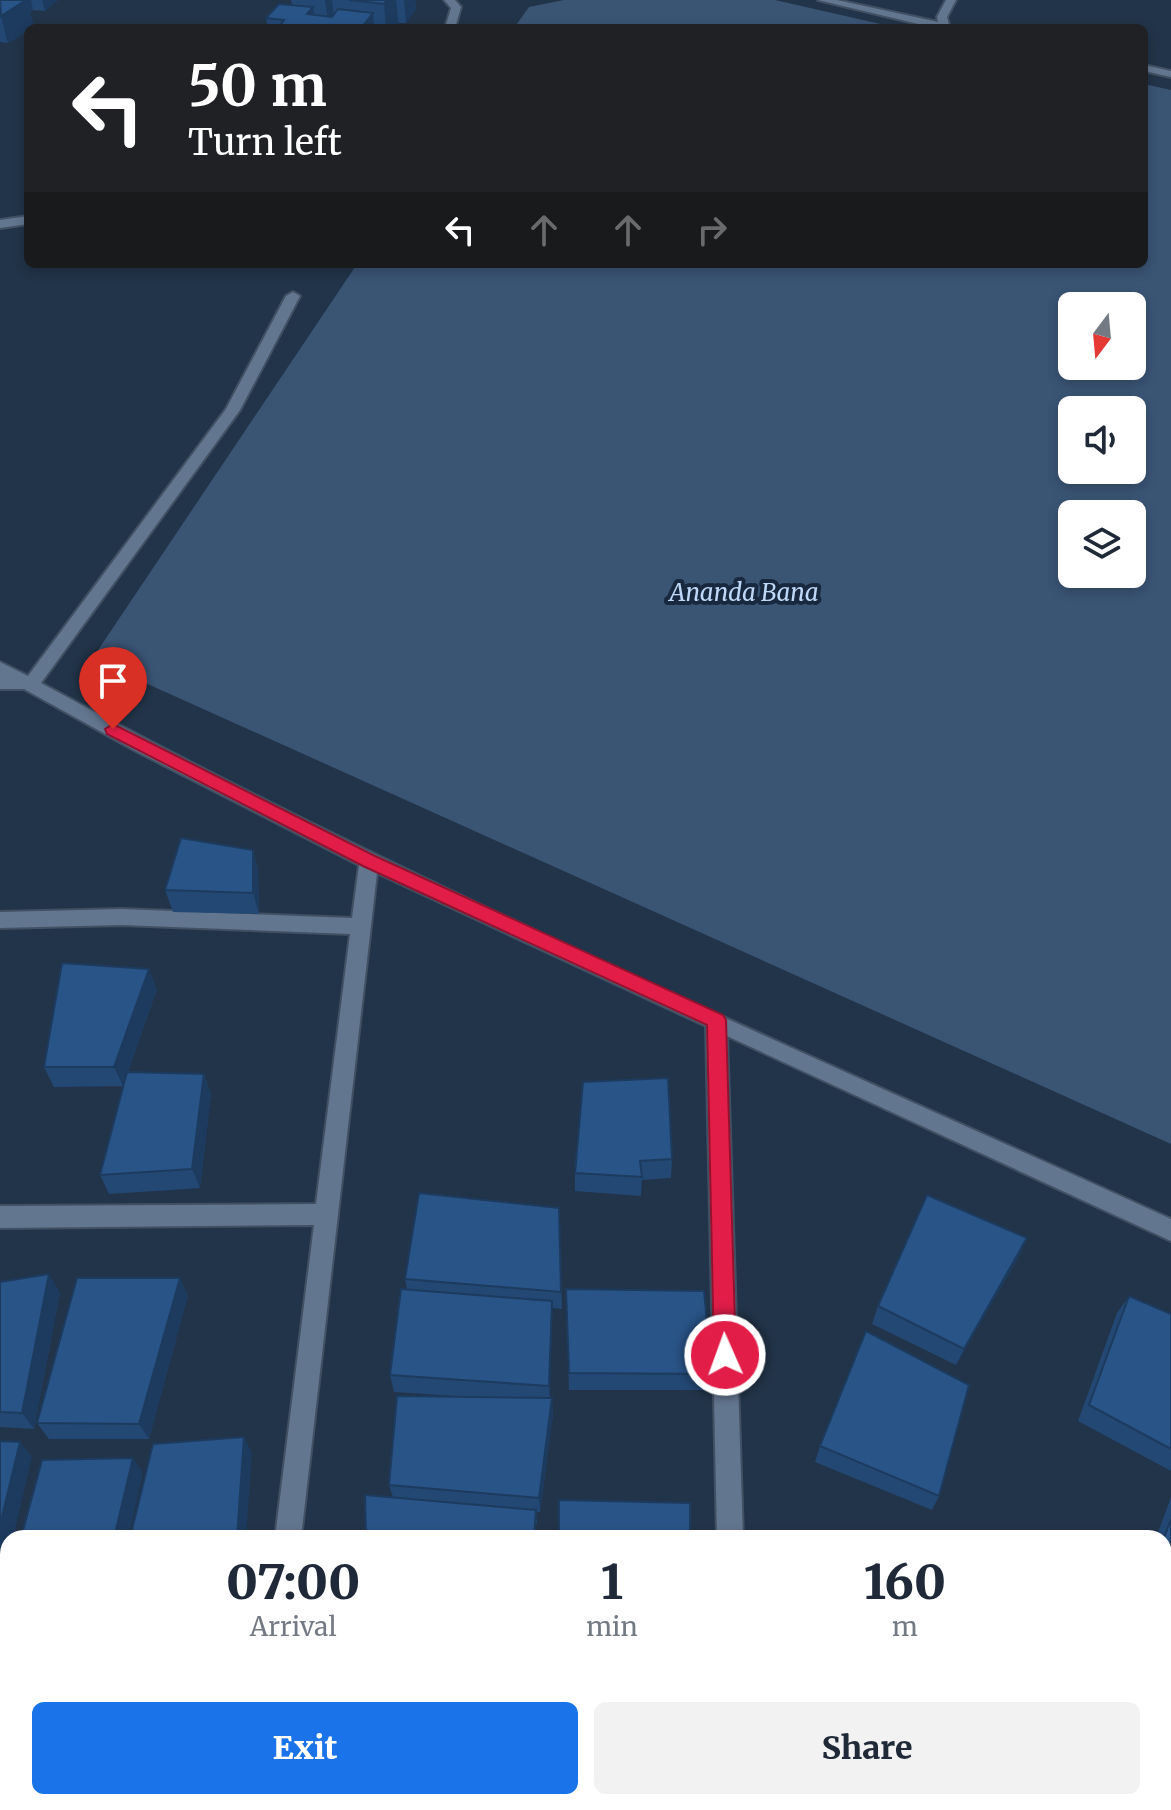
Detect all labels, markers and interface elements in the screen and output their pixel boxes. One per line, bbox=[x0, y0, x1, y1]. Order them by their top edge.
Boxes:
text: 50 m bbox=[188, 51, 327, 121]
icon: left bbox=[56, 56, 160, 160]
text: Turn left bbox=[188, 120, 342, 165]
icon: left bbox=[438, 208, 482, 252]
icon: ahead bbox=[522, 208, 566, 252]
icon: ahead bbox=[606, 208, 650, 252]
icon: right bbox=[690, 208, 734, 252]
north arrow bbox=[1058, 292, 1146, 380]
map controls bbox=[1058, 292, 1146, 588]
button: sound bbox=[1058, 396, 1146, 484]
button: layers bbox=[1058, 500, 1146, 588]
park label: Ananda Bana bbox=[668, 577, 818, 608]
pin bbox=[79, 647, 147, 729]
icon: arrive bbox=[91, 659, 135, 703]
position arrow bbox=[683, 1313, 767, 1397]
text: 07:00 bbox=[226, 1552, 360, 1612]
text: 1 bbox=[601, 1552, 623, 1612]
text: 160 bbox=[864, 1552, 946, 1612]
text: Arrival bbox=[250, 1610, 337, 1643]
text: min bbox=[586, 1610, 638, 1643]
text: m bbox=[892, 1610, 918, 1643]
button: Exit bbox=[32, 1702, 578, 1794]
button: Share bbox=[594, 1702, 1140, 1794]

